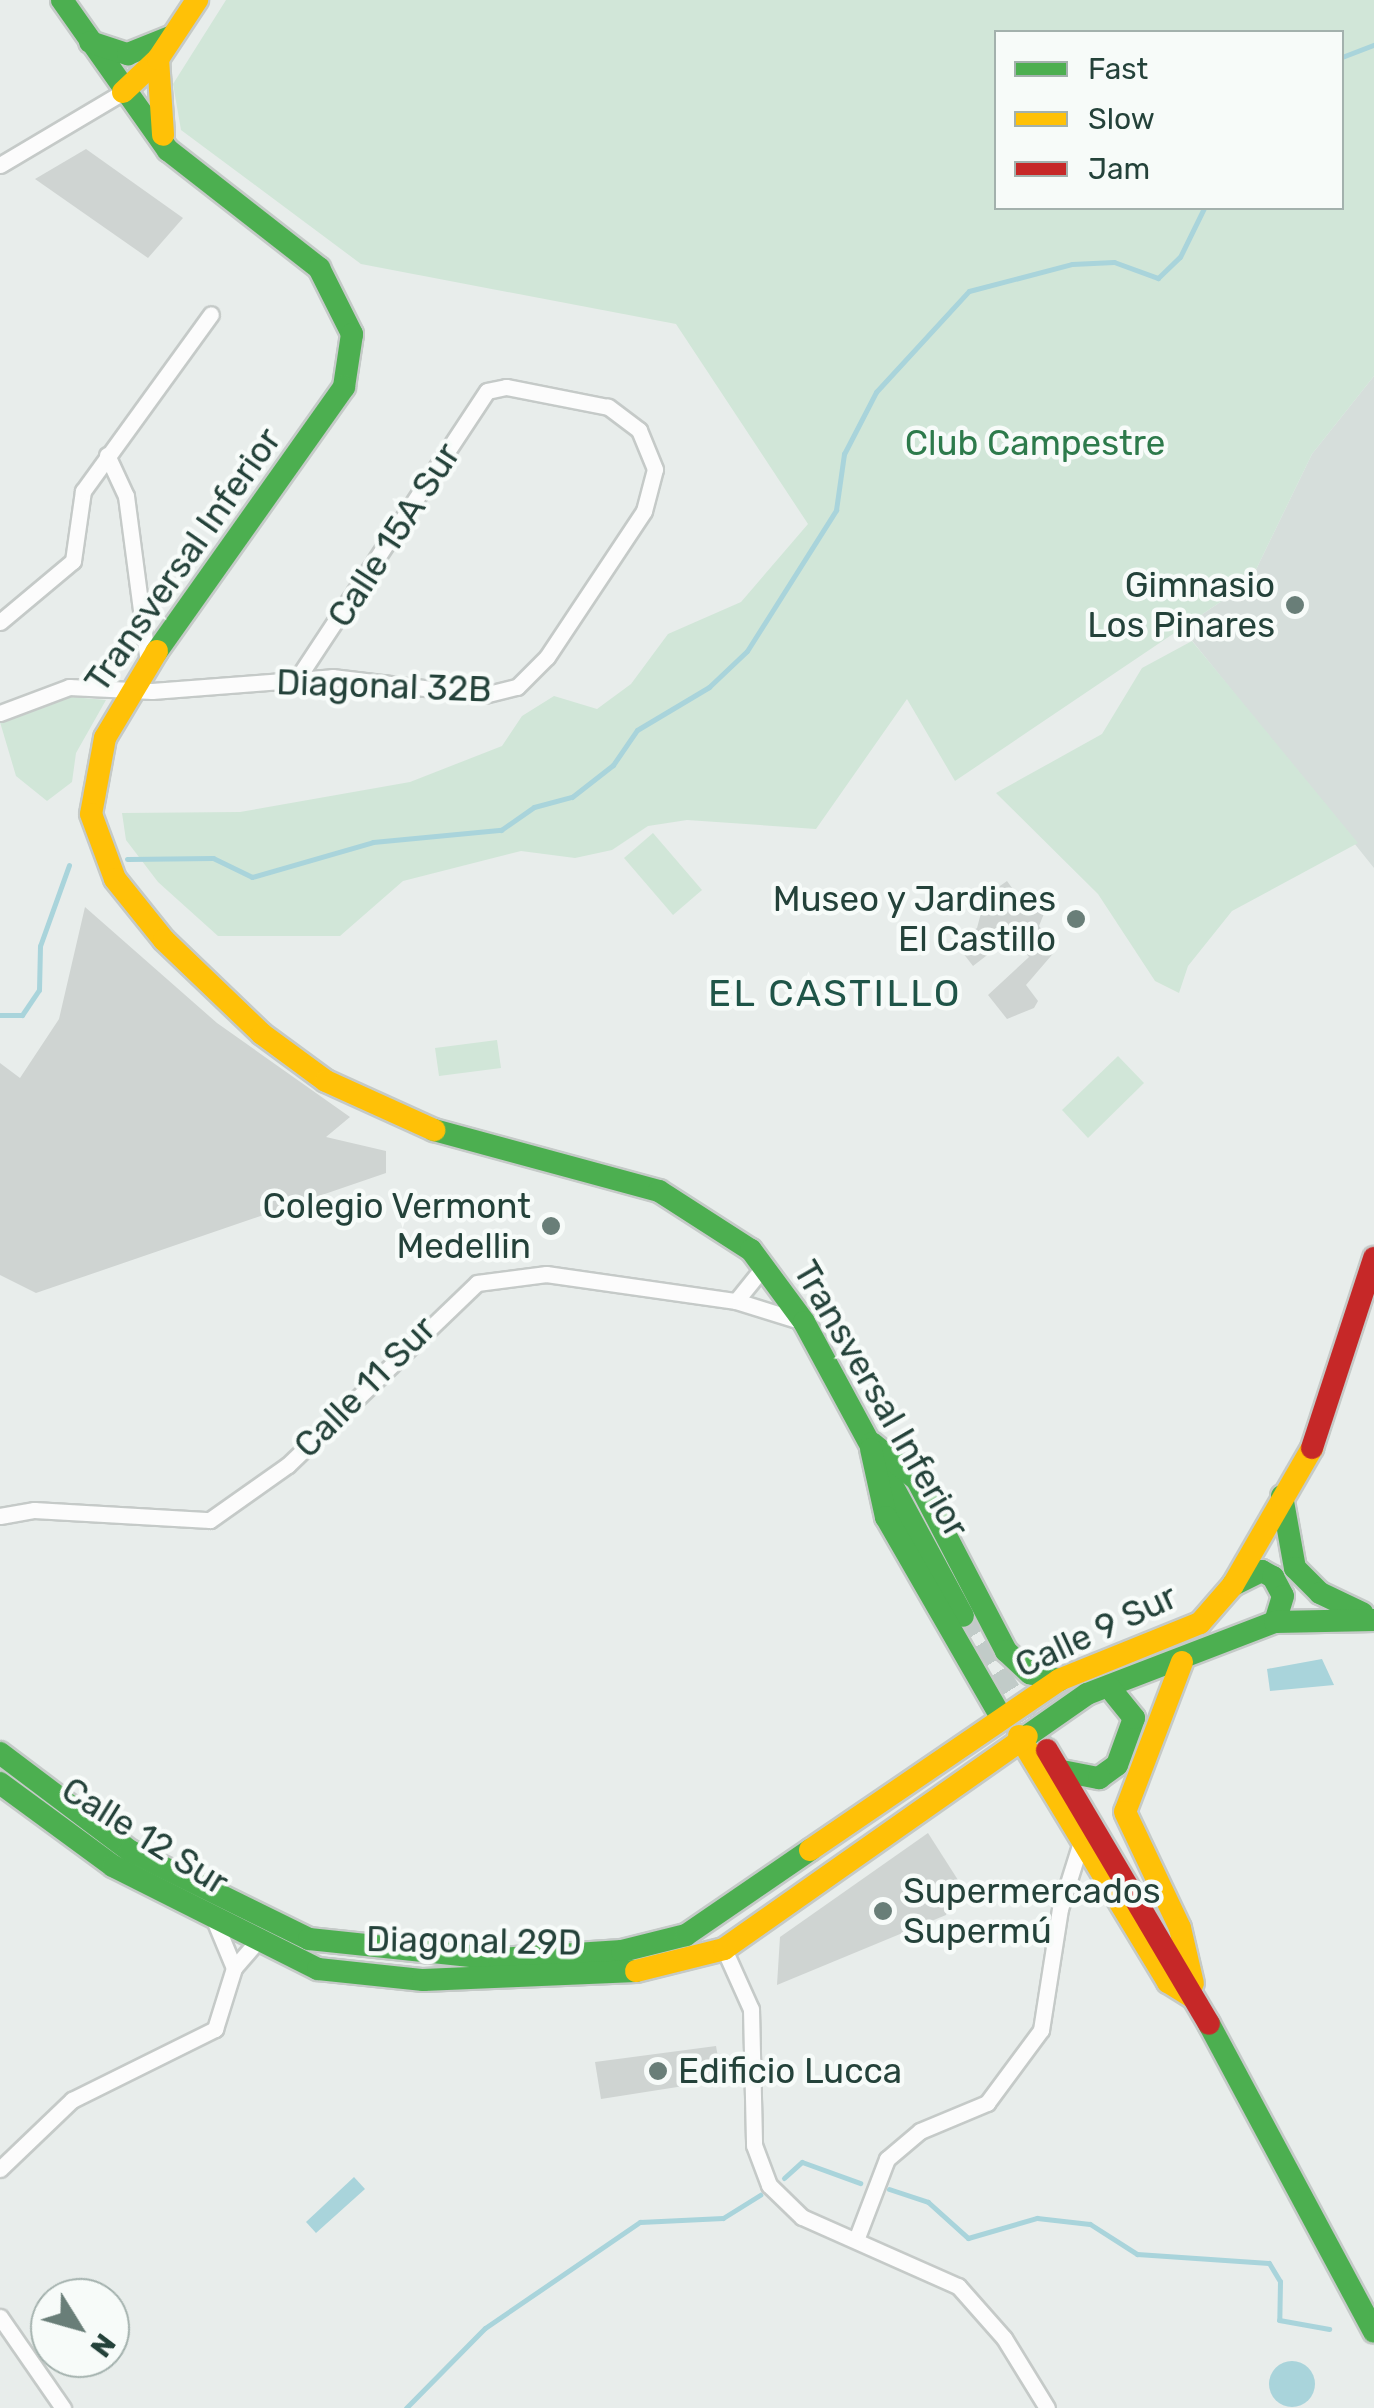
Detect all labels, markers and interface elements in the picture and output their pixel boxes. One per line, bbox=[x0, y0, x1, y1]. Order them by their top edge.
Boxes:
legend bbox=[994, 30, 1344, 210]
text: Fast bbox=[1088, 51, 1148, 87]
text: Slow bbox=[1088, 101, 1155, 137]
text: Jam bbox=[1088, 151, 1150, 187]
street label: Transversal Inferior bbox=[76, 420, 290, 700]
park label: Club Campestre bbox=[905, 422, 1165, 464]
street label: Calle 15A Sur bbox=[319, 435, 469, 635]
place label: Gimnasio Los Pinares bbox=[1087, 564, 1275, 646]
marker: Gimnasio Los Pinares bbox=[1284, 594, 1306, 616]
street label: Diagonal 32B bbox=[276, 661, 492, 711]
place label: Museo y Jardines El Castillo bbox=[771, 878, 1056, 960]
marker: Museo y Jardines El Castillo bbox=[1065, 908, 1087, 930]
district label: EL CASTILLO bbox=[707, 971, 963, 1017]
place label: Colegio Vermont Medellin bbox=[262, 1185, 531, 1267]
marker: Colegio Vermont Medellin bbox=[540, 1215, 562, 1237]
street label: Transversal Inferior bbox=[785, 1253, 977, 1545]
street label: Calle 11 Sur bbox=[286, 1308, 444, 1466]
street label: Calle 9 Sur bbox=[1009, 1575, 1183, 1687]
street label: Calle 12 Sur bbox=[54, 1768, 236, 1904]
place label: Supermercados Supermú bbox=[903, 1870, 1161, 1952]
marker: Supermercados Supermú bbox=[872, 1900, 894, 1922]
street label: Diagonal 29D bbox=[366, 1918, 582, 1964]
place label: Edificio Lucca bbox=[678, 2050, 902, 2092]
marker: Edificio Lucca bbox=[647, 2060, 669, 2082]
north arrow bbox=[30, 2278, 130, 2378]
text: N bbox=[84, 2327, 122, 2363]

